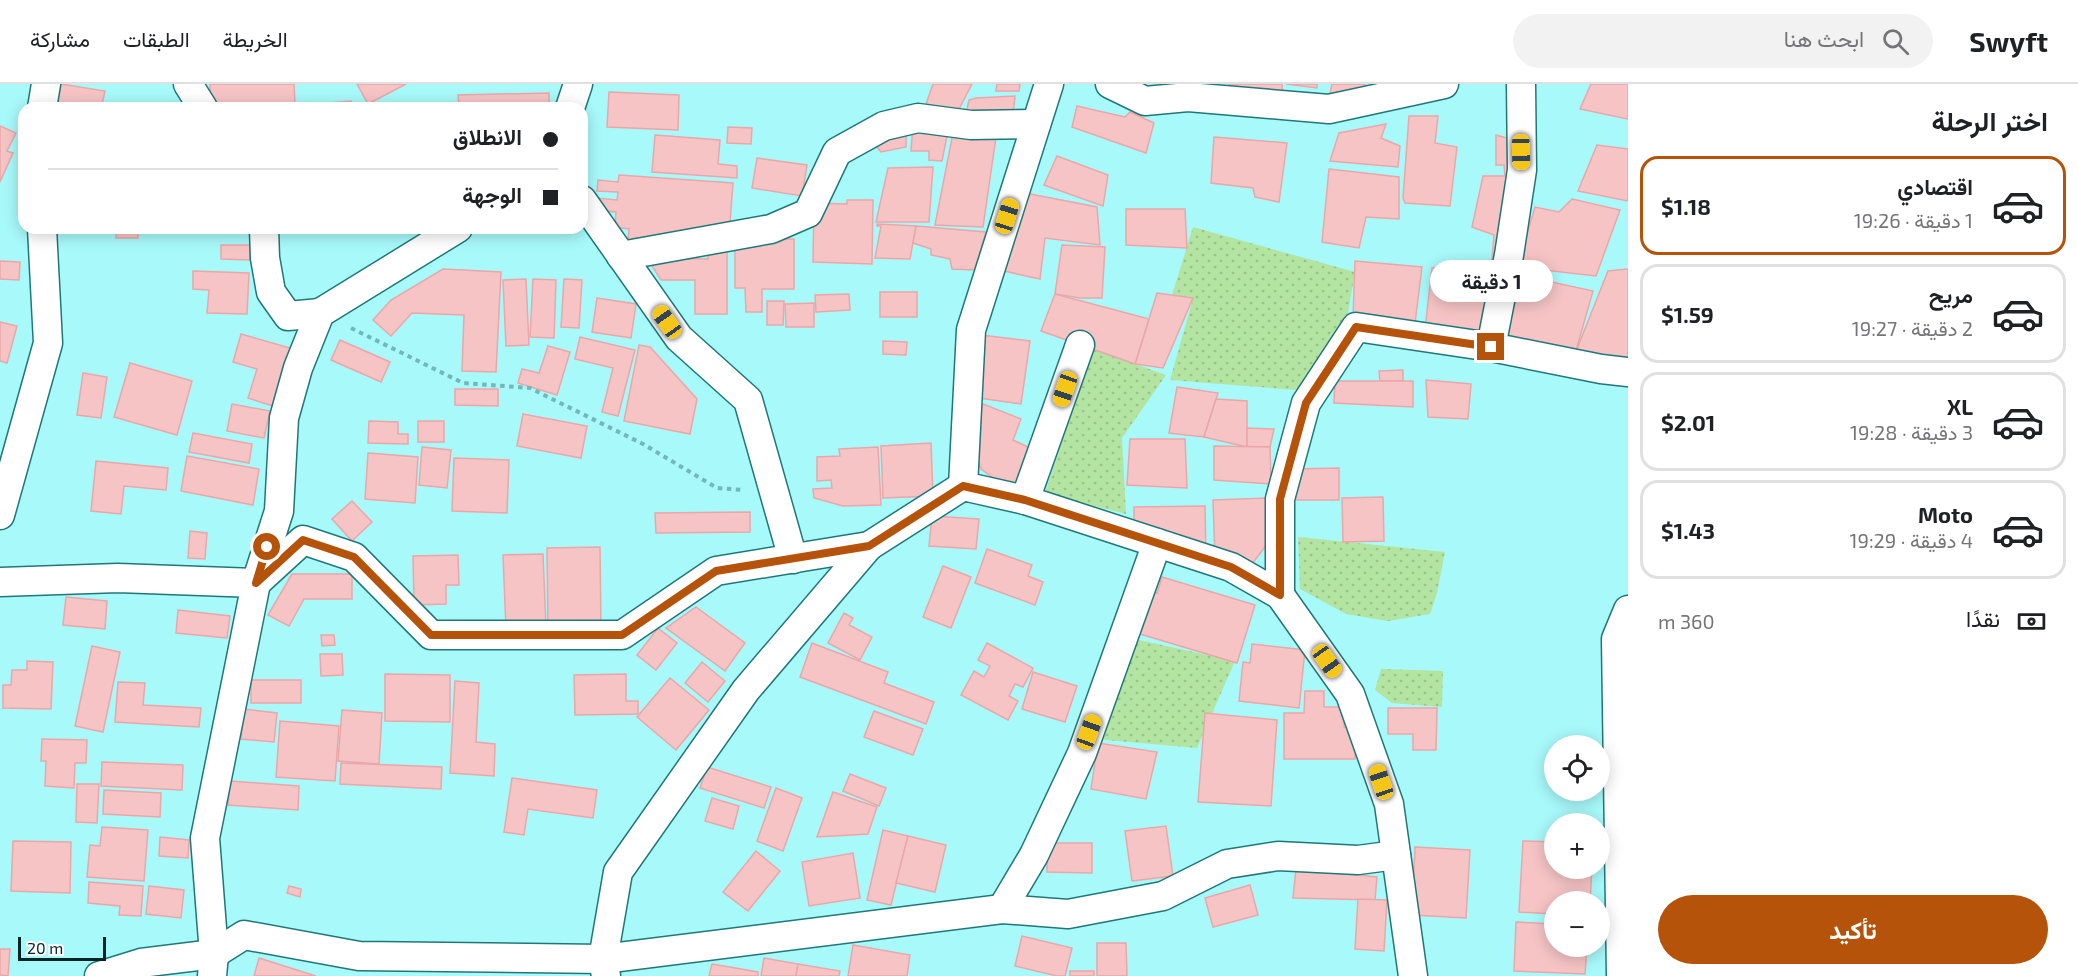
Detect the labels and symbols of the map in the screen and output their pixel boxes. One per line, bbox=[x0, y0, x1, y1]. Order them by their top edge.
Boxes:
car bbox=[1512, 134, 1530, 170]
car bbox=[993, 196, 1021, 236]
callout: 1 دقيقة bbox=[1430, 260, 1552, 302]
car bbox=[649, 302, 685, 342]
route end bbox=[1477, 333, 1504, 360]
car bbox=[1051, 369, 1079, 409]
route start bbox=[253, 533, 280, 560]
car bbox=[1309, 641, 1345, 681]
car bbox=[1074, 712, 1104, 752]
car bbox=[1367, 762, 1395, 802]
scale bar bbox=[18, 934, 106, 962]

